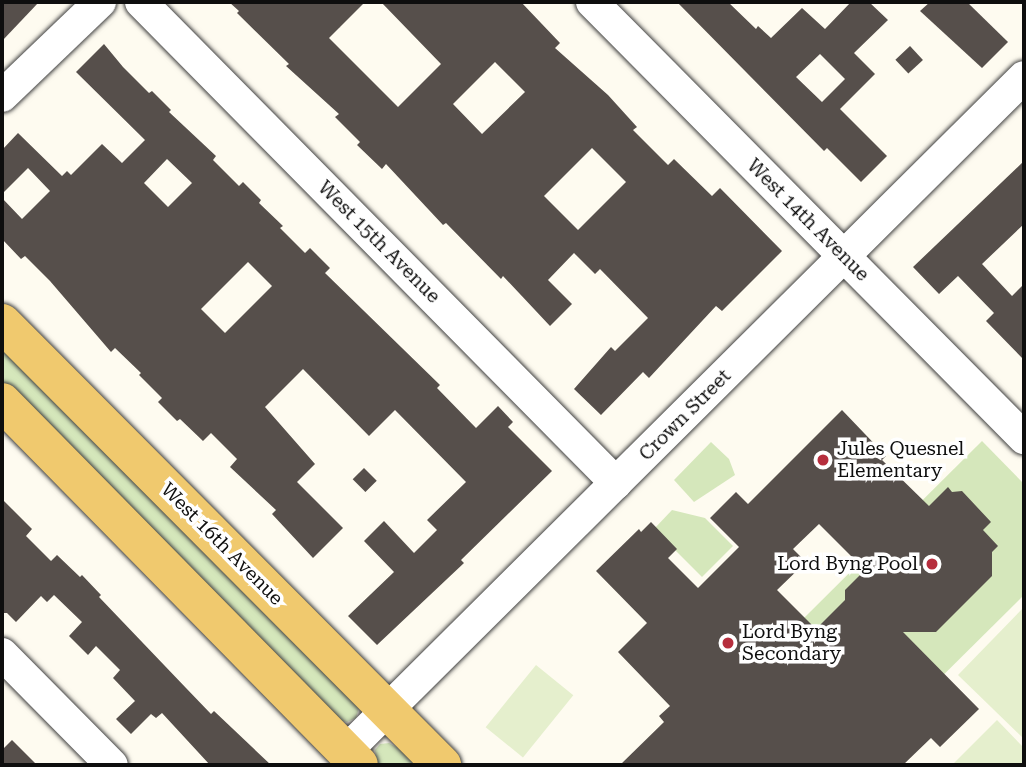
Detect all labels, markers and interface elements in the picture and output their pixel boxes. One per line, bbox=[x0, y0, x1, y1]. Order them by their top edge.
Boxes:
street label: West 14th Avenue bbox=[742, 154, 874, 286]
street label: West 15th Avenue bbox=[313, 176, 445, 308]
street label: Crown Street bbox=[635, 365, 735, 465]
place label: Jules Quesnel Elementary bbox=[837, 438, 964, 482]
marker: Jules Quesnel Elementary bbox=[815, 452, 831, 468]
street label: West 16th Avenue bbox=[156, 478, 288, 610]
place label: Lord Byng Pool bbox=[777, 553, 918, 575]
marker: Lord Byng Pool bbox=[924, 556, 940, 572]
place label: Lord Byng Secondary bbox=[742, 621, 841, 665]
marker: Lord Byng Secondary bbox=[720, 635, 736, 651]

